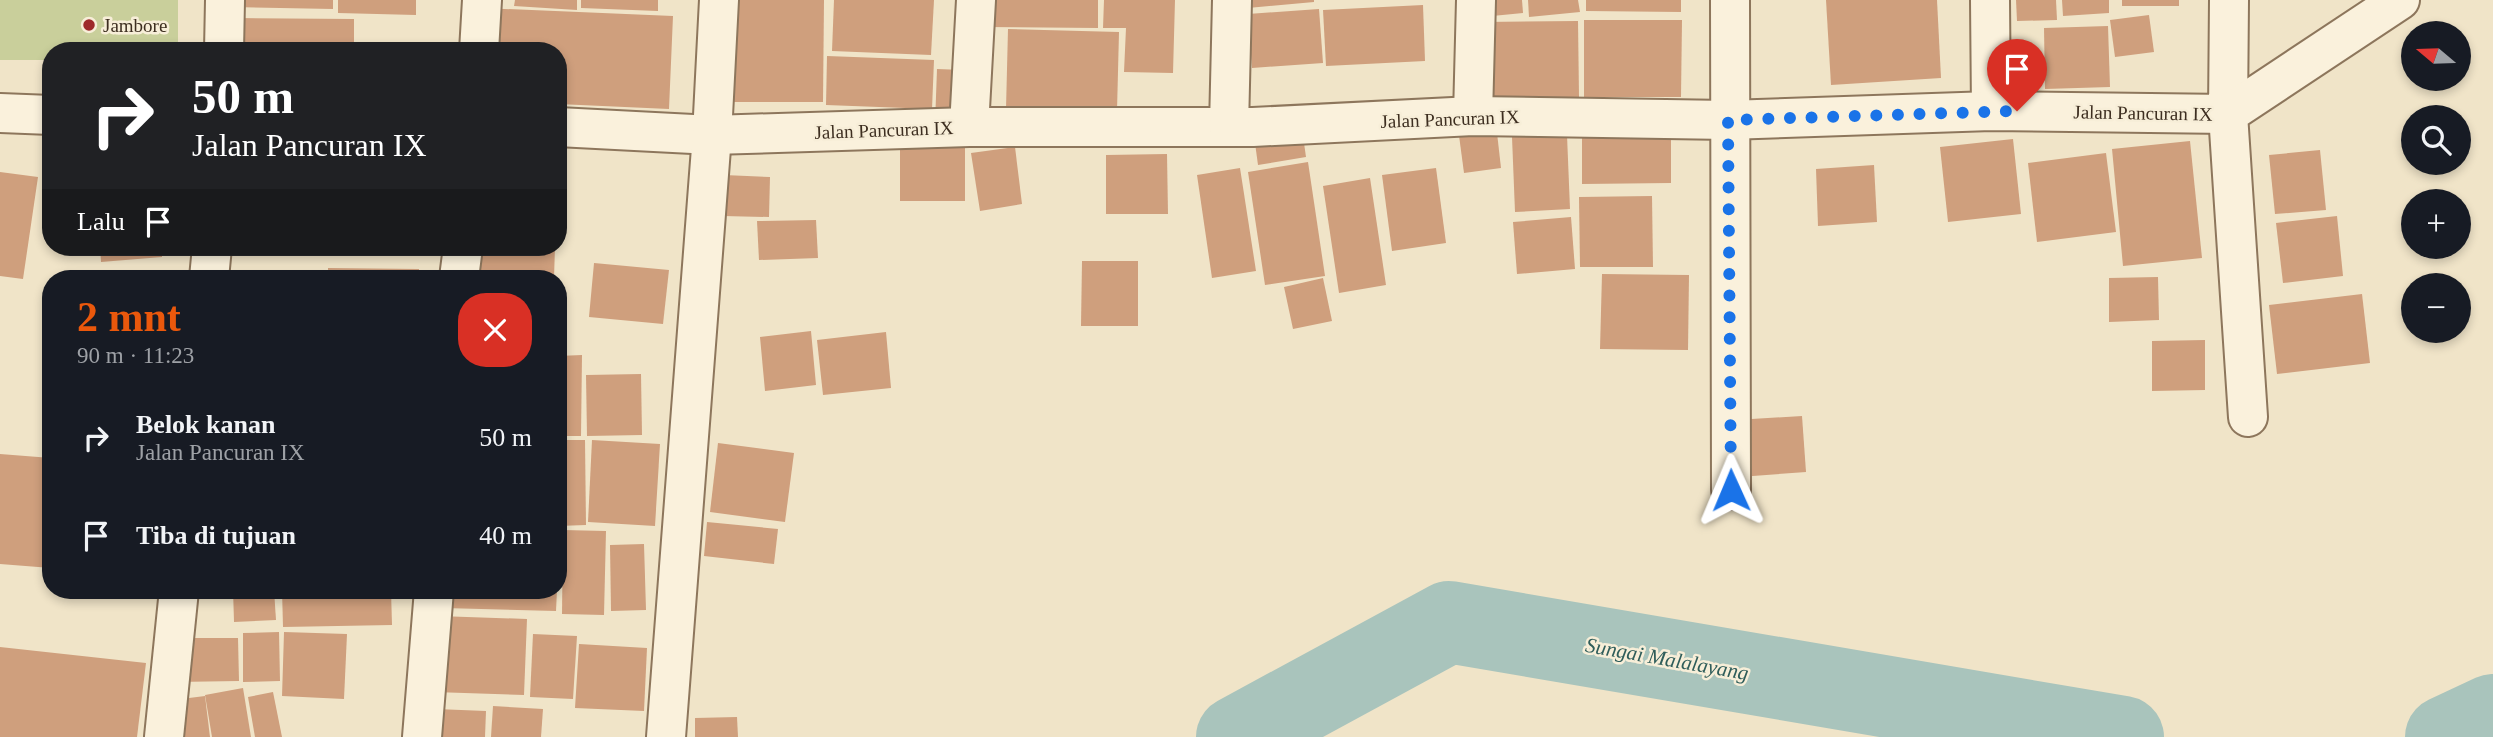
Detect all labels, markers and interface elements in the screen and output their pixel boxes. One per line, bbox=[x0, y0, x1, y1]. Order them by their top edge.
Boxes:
place label: Jambore bbox=[103, 15, 167, 36]
marker: Jambore bbox=[81, 17, 97, 33]
north arrow bbox=[2401, 21, 2471, 91]
map controls bbox=[2401, 21, 2471, 343]
pin bbox=[1987, 39, 2047, 111]
icon: arrive bbox=[1998, 50, 2036, 88]
text: 50 m bbox=[192, 69, 294, 124]
icon: right bbox=[77, 70, 168, 161]
street label: Jalan Pancuran IX bbox=[2073, 101, 2213, 125]
button: search bbox=[2401, 105, 2471, 175]
street label: Jalan Pancuran IX bbox=[1380, 106, 1520, 132]
street label: Jalan Pancuran IX bbox=[814, 117, 954, 143]
text: Jalan Pancuran IX bbox=[192, 127, 427, 163]
button: + bbox=[2401, 189, 2471, 259]
icon: arrive bbox=[139, 203, 177, 241]
text: Lalu bbox=[77, 207, 125, 236]
button: − bbox=[2401, 273, 2471, 343]
button: close bbox=[458, 293, 532, 367]
text: 2 mnt bbox=[77, 294, 181, 340]
text: 90 m · 11:23 bbox=[77, 343, 194, 368]
text: Belok kanan bbox=[136, 410, 275, 439]
icon: right bbox=[77, 419, 115, 457]
text: 50 m bbox=[479, 423, 532, 452]
text: Jalan Pancuran IX bbox=[136, 440, 305, 465]
position arrow bbox=[1694, 453, 1768, 527]
icon: arrive bbox=[77, 517, 115, 555]
text: Tiba di tujuan bbox=[136, 521, 296, 550]
text: 40 m bbox=[479, 521, 532, 550]
water label: Sungai Malalayang bbox=[1584, 633, 1750, 685]

